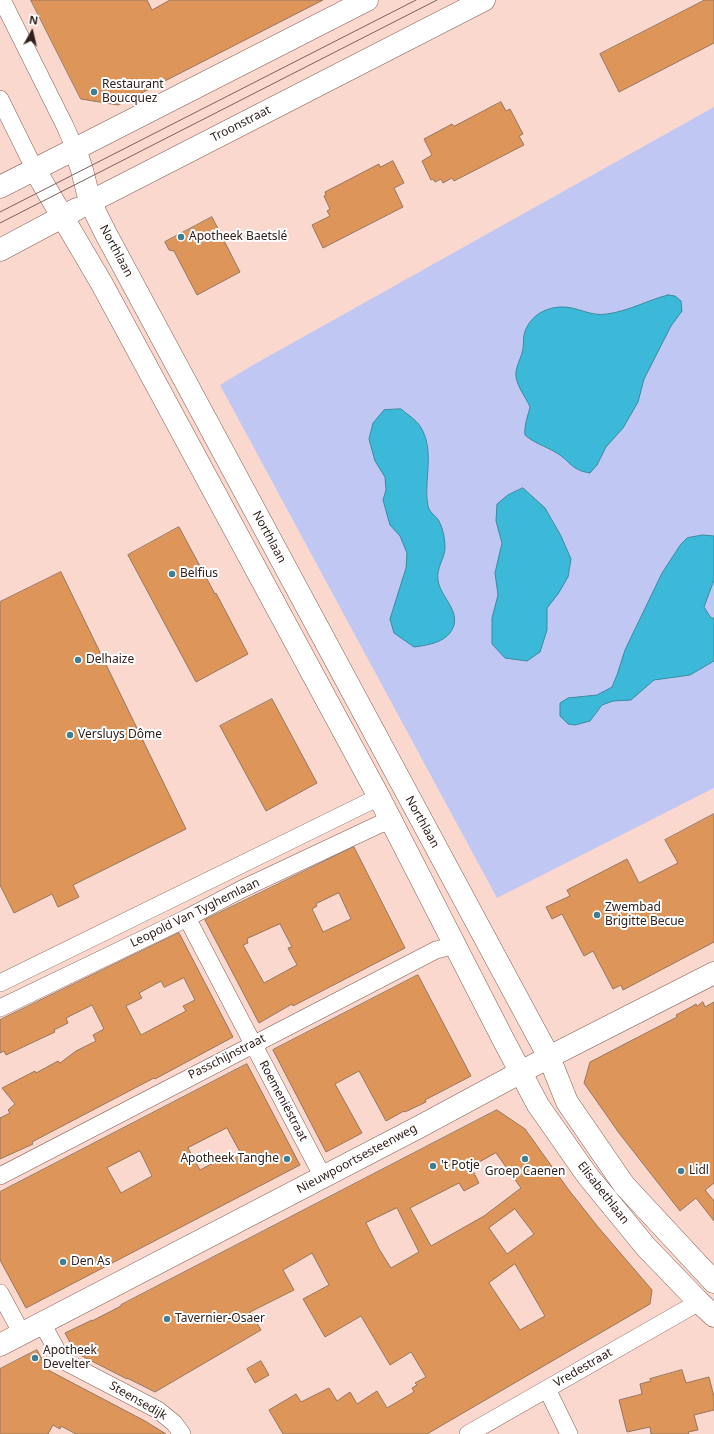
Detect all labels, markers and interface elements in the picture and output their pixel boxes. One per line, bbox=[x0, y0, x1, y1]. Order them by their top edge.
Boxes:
north arrow bbox=[12, 12, 52, 52]
text: N bbox=[28, 12, 39, 28]
place label: Restaurant Boucquez bbox=[102, 78, 164, 106]
marker: Restaurant Boucquez bbox=[89, 87, 99, 97]
street label: Troonstraat bbox=[209, 103, 273, 145]
street label: Northlaan bbox=[96, 222, 136, 280]
place label: Apotheek Baetslé bbox=[189, 230, 287, 244]
marker: Apotheek Baetslé bbox=[176, 232, 186, 242]
street label: Northlaan bbox=[249, 508, 289, 566]
place label: Belfius bbox=[180, 567, 218, 581]
marker: Belfius bbox=[167, 569, 177, 579]
place label: Delhaize bbox=[86, 653, 134, 667]
marker: Delhaize bbox=[73, 655, 83, 665]
place label: Versluys Dôme bbox=[78, 728, 162, 742]
marker: Versluys Dôme bbox=[65, 730, 75, 740]
street label: Northlaan bbox=[402, 794, 442, 850]
street label: Leopold Van Tyghemlaan bbox=[128, 875, 262, 951]
place label: Zwembad Brigitte Becue bbox=[605, 901, 684, 929]
marker: Zwembad Brigitte Becue bbox=[592, 910, 602, 920]
street label: Passchijnstraat bbox=[186, 1031, 268, 1083]
street label: Roemeniëstraat bbox=[256, 1058, 310, 1144]
street label: Nieuwpoortsesteenweg bbox=[294, 1121, 420, 1197]
place label: Apotheek Tanghe bbox=[180, 1152, 279, 1166]
marker: Apotheek Tanghe bbox=[282, 1154, 292, 1164]
marker: Groep Caenen bbox=[520, 1154, 530, 1164]
place label: 't Potje bbox=[441, 1159, 480, 1173]
street label: Elisabethlaan bbox=[574, 1159, 632, 1227]
marker: 't Potje bbox=[428, 1161, 438, 1171]
place label: Lidl bbox=[689, 1164, 709, 1178]
place label: Groep Caenen bbox=[485, 1165, 565, 1179]
marker: Lidl bbox=[676, 1166, 686, 1176]
place label: Den As bbox=[71, 1255, 110, 1269]
marker: Den As bbox=[58, 1257, 68, 1267]
place label: Tavernier-Osaer bbox=[175, 1312, 265, 1326]
marker: Tavernier-Osaer bbox=[162, 1314, 172, 1324]
place label: Apotheek Develter bbox=[43, 1344, 97, 1372]
street label: Vredestraat bbox=[551, 1345, 615, 1391]
marker: Apotheek Develter bbox=[30, 1353, 40, 1363]
street label: Steensedijk bbox=[107, 1379, 169, 1423]

